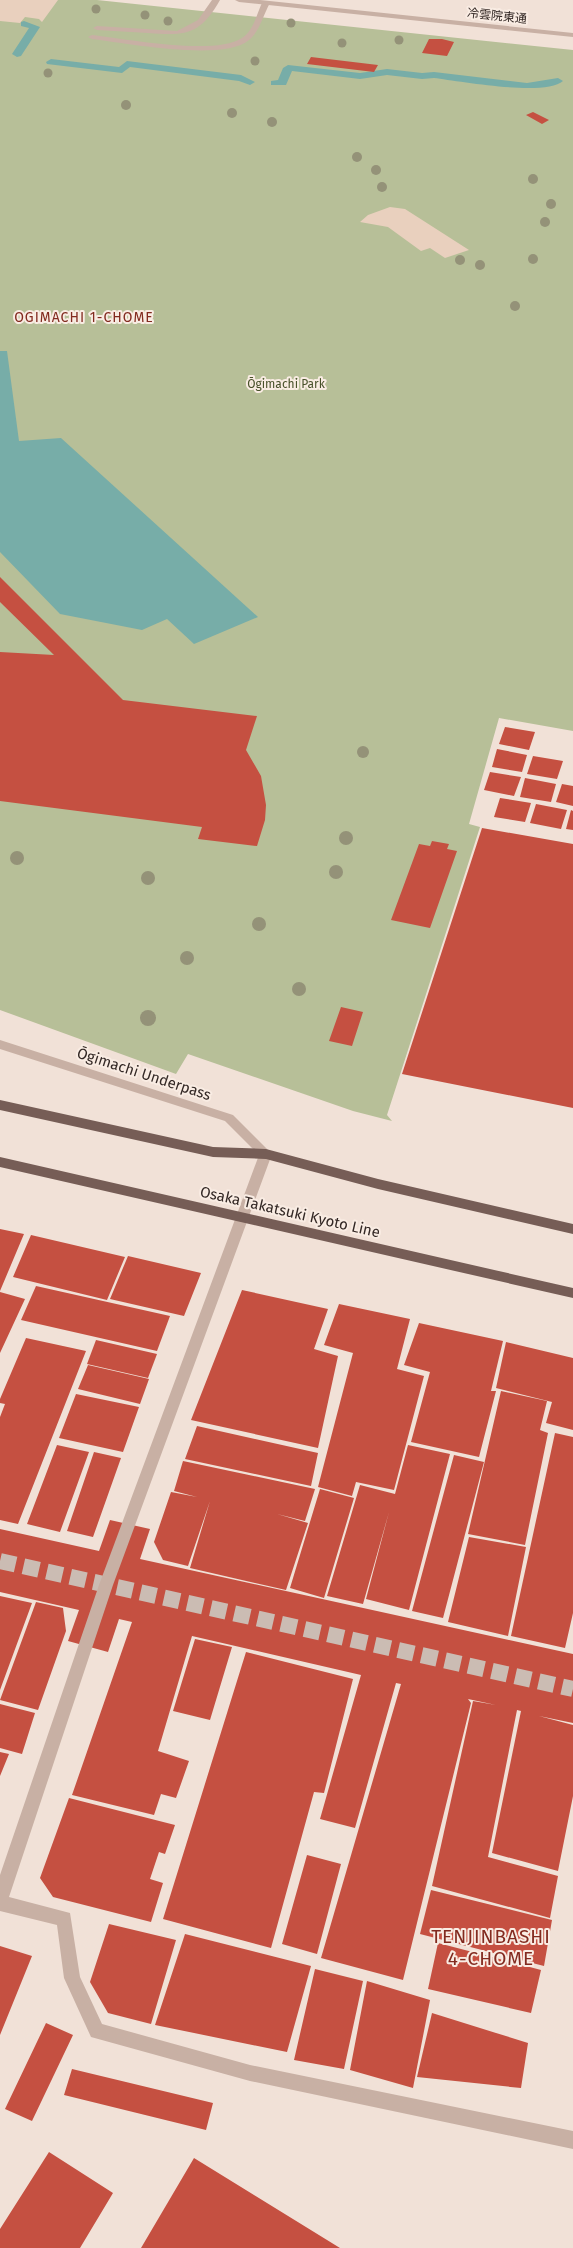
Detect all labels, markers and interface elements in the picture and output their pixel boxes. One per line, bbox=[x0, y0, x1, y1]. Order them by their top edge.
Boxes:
street label: 冷雲院東通 bbox=[466, 6, 528, 26]
district label: OGIMACHI 1-CHOME bbox=[14, 309, 154, 326]
park label: Ōgimachi Park bbox=[247, 377, 326, 391]
street label: Ōgimachi Underpass bbox=[75, 1044, 213, 1104]
street label: Osaka Takatsuki Kyoto Line bbox=[198, 1183, 382, 1241]
district label: TENJINBASHI 4-CHOME bbox=[431, 1925, 551, 1970]

